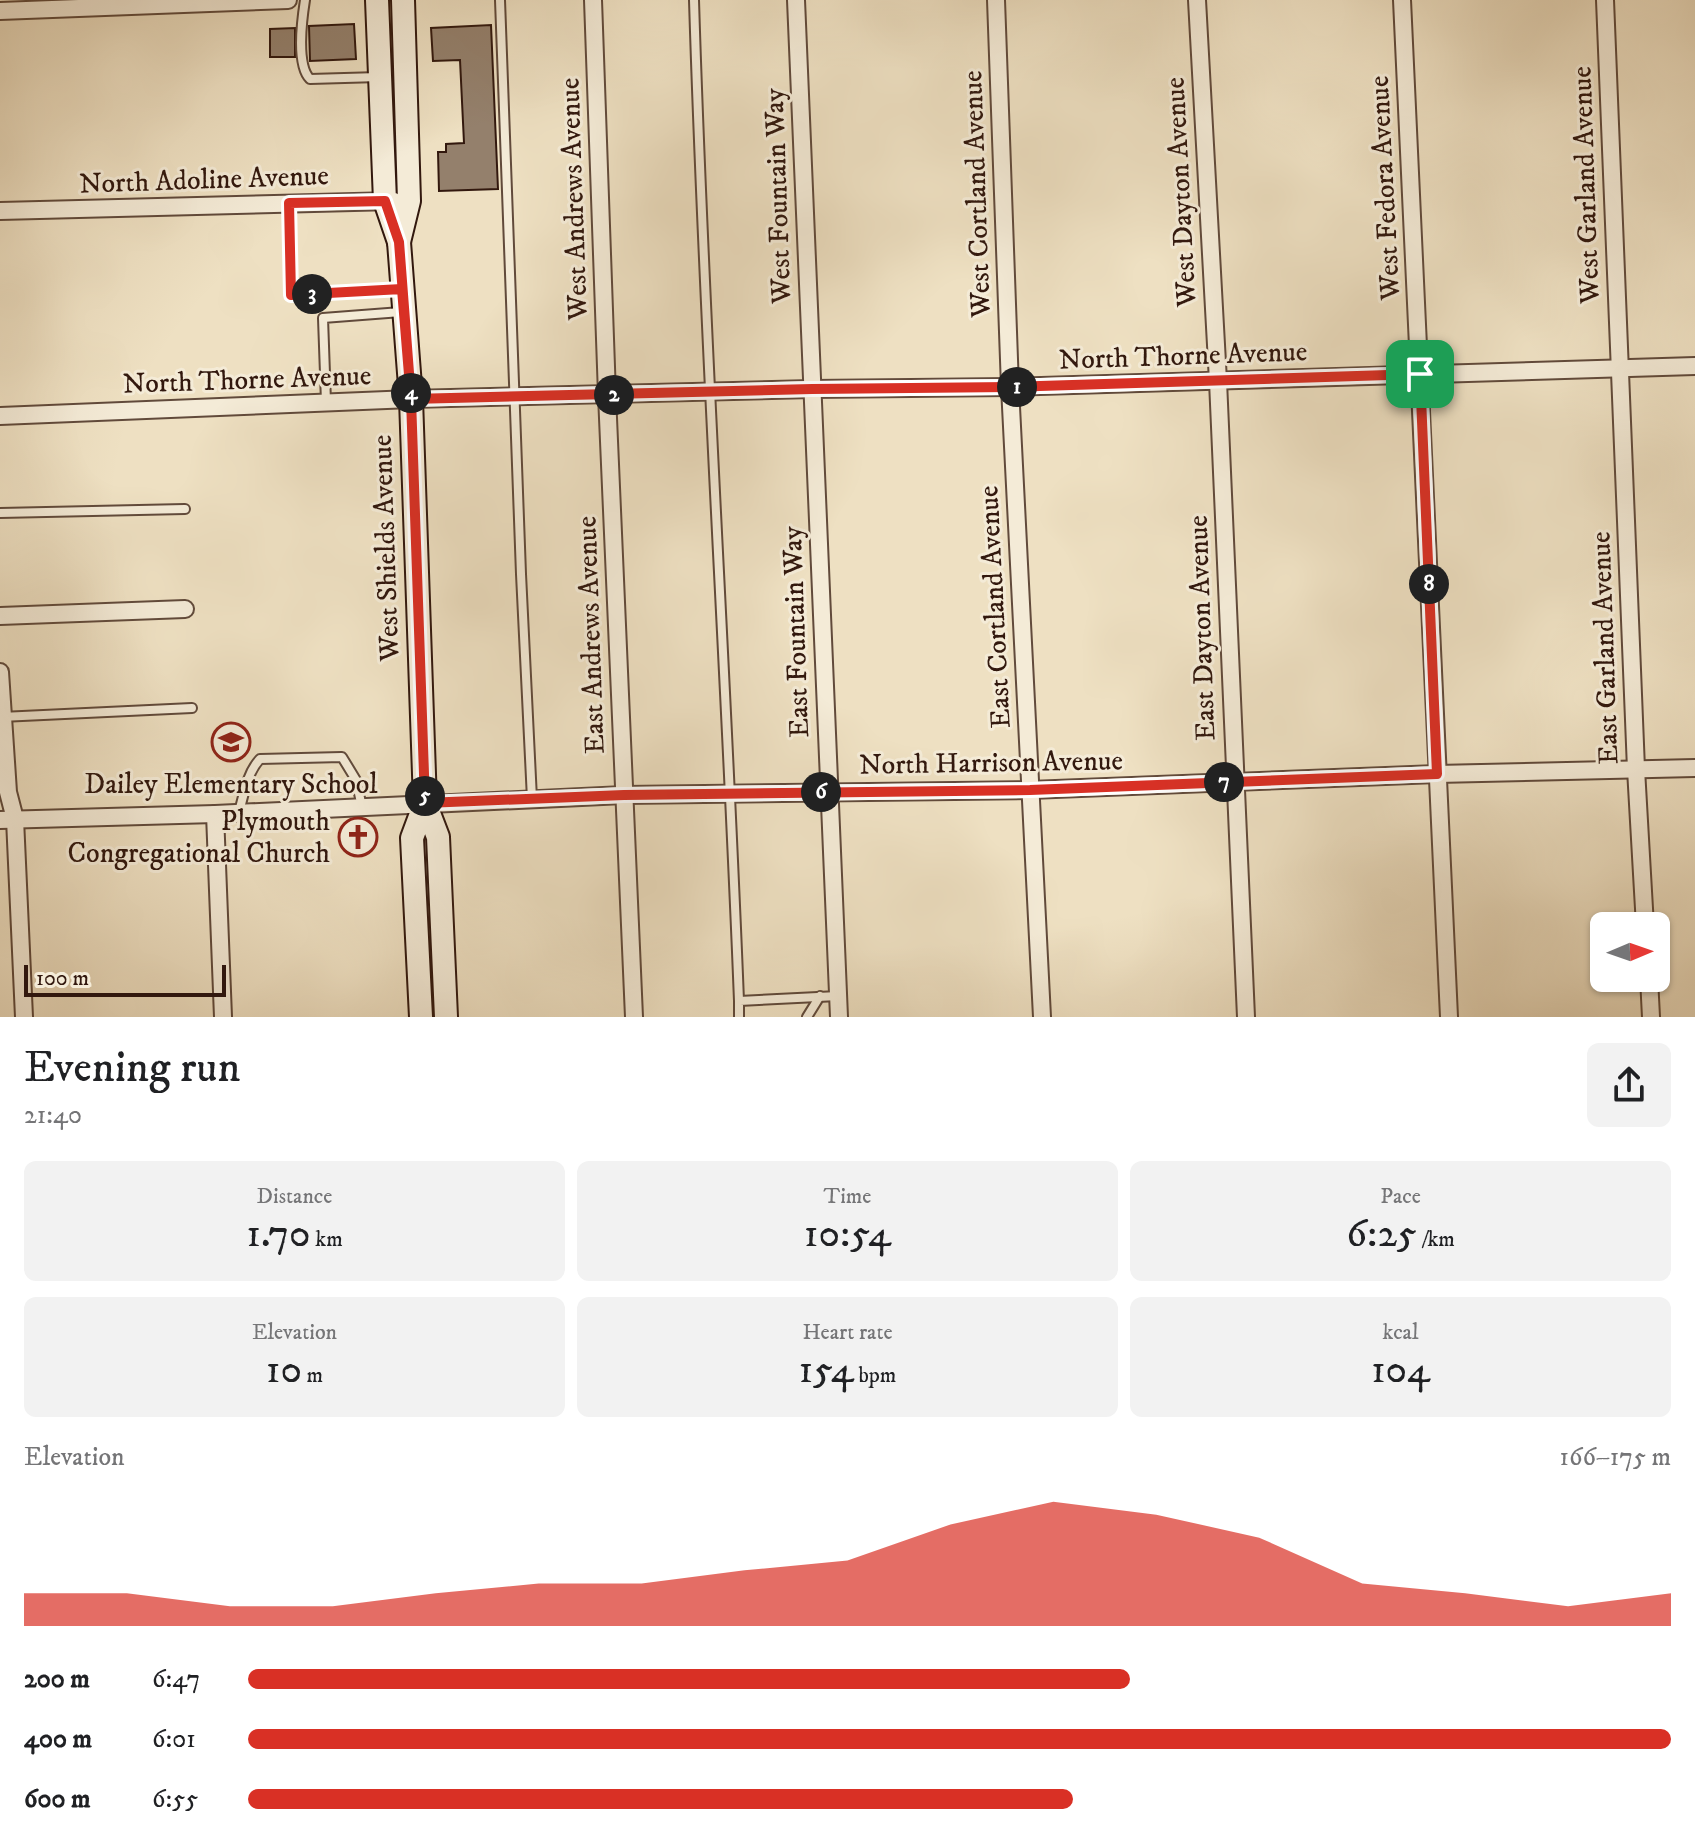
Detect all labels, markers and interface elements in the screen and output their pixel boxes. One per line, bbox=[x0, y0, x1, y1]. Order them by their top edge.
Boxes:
street label: West Garland Avenue bbox=[1564, 66, 1608, 305]
street label: West Cortland Avenue bbox=[955, 70, 999, 319]
street label: West Fedora Avenue bbox=[1362, 75, 1408, 302]
street label: West Dayton Avenue bbox=[1158, 76, 1205, 309]
street label: West Andrews Avenue bbox=[552, 77, 596, 322]
street label: West Fountain Way bbox=[757, 87, 799, 305]
street label: North Adoline Avenue bbox=[79, 158, 329, 202]
pin: 3 bbox=[292, 274, 332, 314]
text: 3 bbox=[308, 280, 316, 307]
street label: North Thorne Avenue bbox=[1058, 334, 1308, 378]
pin bbox=[1386, 340, 1454, 408]
icon: arrive bbox=[1398, 352, 1442, 396]
street label: North Thorne Avenue bbox=[122, 358, 372, 402]
pin: 1 bbox=[997, 367, 1037, 407]
pin: 4 bbox=[391, 373, 431, 413]
text: 1 bbox=[1013, 373, 1021, 400]
pin: 2 bbox=[594, 375, 634, 415]
text: 4 bbox=[405, 379, 417, 406]
text: 2 bbox=[609, 381, 619, 408]
street label: West Shields Avenue bbox=[365, 434, 407, 663]
street label: East Cortland Avenue bbox=[971, 485, 1019, 729]
street label: East Andrews Avenue bbox=[569, 515, 613, 755]
street label: East Dayton Avenue bbox=[1181, 515, 1223, 741]
street label: East Fountain Way bbox=[775, 525, 817, 738]
street label: East Garland Avenue bbox=[1583, 531, 1627, 765]
pin: 8 bbox=[1409, 564, 1449, 604]
text: 8 bbox=[1423, 570, 1435, 597]
school or university icon: Dailey Elementary School bbox=[210, 721, 252, 763]
street label: North Harrison Avenue bbox=[859, 743, 1123, 783]
pin: 7 bbox=[1204, 762, 1244, 802]
place label: Dailey Elementary School bbox=[84, 767, 378, 802]
text: 7 bbox=[1218, 768, 1230, 795]
pin: 6 bbox=[801, 772, 841, 812]
pin: 5 bbox=[405, 776, 445, 816]
text: 6 bbox=[815, 778, 827, 805]
text: 5 bbox=[420, 782, 430, 809]
place label: Plymouth Congregational Church bbox=[68, 804, 330, 871]
church icon: Plymouth Congregational Church bbox=[337, 816, 379, 858]
north arrow bbox=[1590, 912, 1670, 992]
map controls bbox=[1590, 912, 1670, 992]
scale bar bbox=[24, 961, 226, 997]
text: 100 m bbox=[36, 965, 89, 992]
text: Evening run bbox=[24, 1041, 241, 1096]
button: share bbox=[1587, 1043, 1671, 1127]
text: 21:40 bbox=[24, 1099, 82, 1132]
text: Distance bbox=[257, 1183, 332, 1210]
text: Time bbox=[824, 1183, 871, 1210]
text: Pace bbox=[1380, 1183, 1421, 1210]
text: 1.70 bbox=[246, 1210, 311, 1260]
text: 10:54 bbox=[804, 1210, 891, 1260]
text: 6:25 bbox=[1346, 1210, 1417, 1260]
text: km bbox=[311, 1226, 343, 1253]
text: /km bbox=[1417, 1226, 1455, 1253]
text: Elevation bbox=[252, 1319, 337, 1346]
text: Heart rate bbox=[802, 1319, 893, 1346]
text: kcal bbox=[1382, 1319, 1419, 1346]
text: 10 bbox=[266, 1346, 302, 1396]
text: 154 bbox=[799, 1346, 854, 1396]
text: 104 bbox=[1371, 1346, 1430, 1396]
text: m bbox=[302, 1362, 323, 1389]
text: bpm bbox=[854, 1362, 896, 1389]
text: Elevation bbox=[24, 1441, 125, 1474]
text: 166–175 m bbox=[1560, 1441, 1671, 1474]
text: 200 m bbox=[24, 1663, 90, 1696]
text: 6:47 bbox=[152, 1663, 200, 1696]
text: 400 m bbox=[24, 1723, 92, 1756]
text: 6:01 bbox=[152, 1723, 196, 1756]
text: 600 m bbox=[24, 1783, 91, 1816]
text: 6:55 bbox=[152, 1783, 198, 1816]

